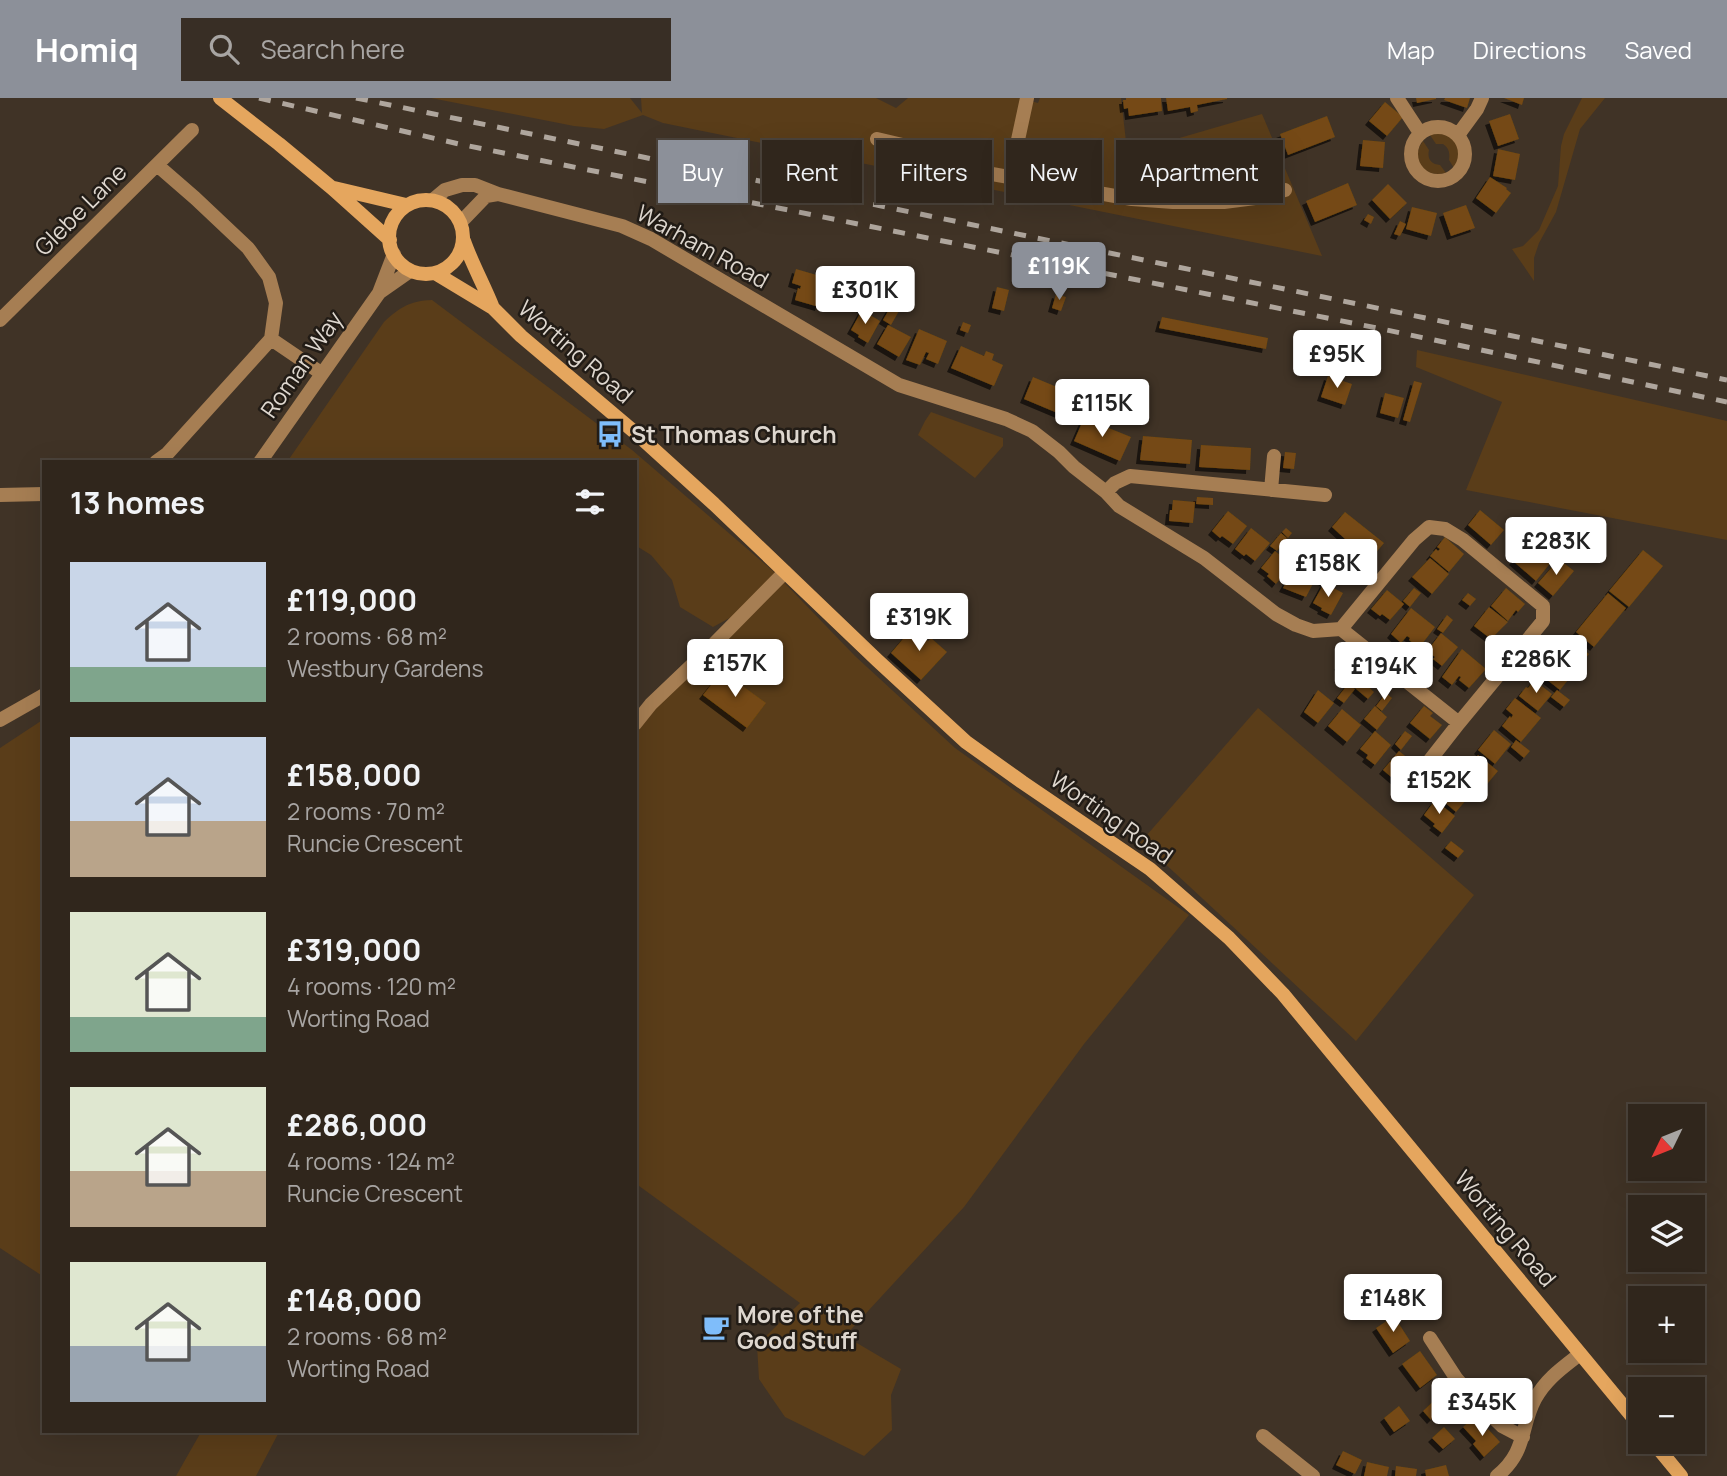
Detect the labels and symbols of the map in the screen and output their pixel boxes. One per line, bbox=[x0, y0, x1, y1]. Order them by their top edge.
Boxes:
street label: Glebe Lane bbox=[27, 156, 133, 262]
street label: Warham Road bbox=[631, 196, 775, 296]
pin: £119K bbox=[1010, 242, 1108, 302]
pin: £301K bbox=[816, 266, 914, 326]
street label: Worting Road bbox=[512, 292, 640, 410]
street label: Roman Way bbox=[253, 304, 349, 424]
pin: £95K bbox=[1296, 330, 1378, 390]
pin: £115K bbox=[1053, 380, 1151, 439]
place label: St Thomas Church bbox=[631, 418, 837, 450]
bus stop icon: St Thomas Church bbox=[595, 419, 625, 449]
pin: £283K bbox=[1507, 518, 1605, 577]
pin: £158K bbox=[1279, 540, 1377, 599]
pin: £319K bbox=[870, 594, 968, 653]
pin: £286K bbox=[1487, 636, 1585, 695]
pin: £157K bbox=[686, 640, 784, 699]
pin: £194K bbox=[1335, 642, 1433, 702]
pin: £152K bbox=[1390, 756, 1488, 816]
street label: Worting Road bbox=[1044, 763, 1180, 871]
north arrow bbox=[1628, 1104, 1704, 1181]
street label: Worting Road bbox=[1448, 1163, 1564, 1293]
pin: £148K bbox=[1344, 1274, 1442, 1334]
place label: More of the Good Stuff bbox=[737, 1298, 864, 1356]
cafe icon: More of the Good Stuff bbox=[701, 1312, 731, 1342]
pin: £345K bbox=[1433, 1378, 1531, 1438]

